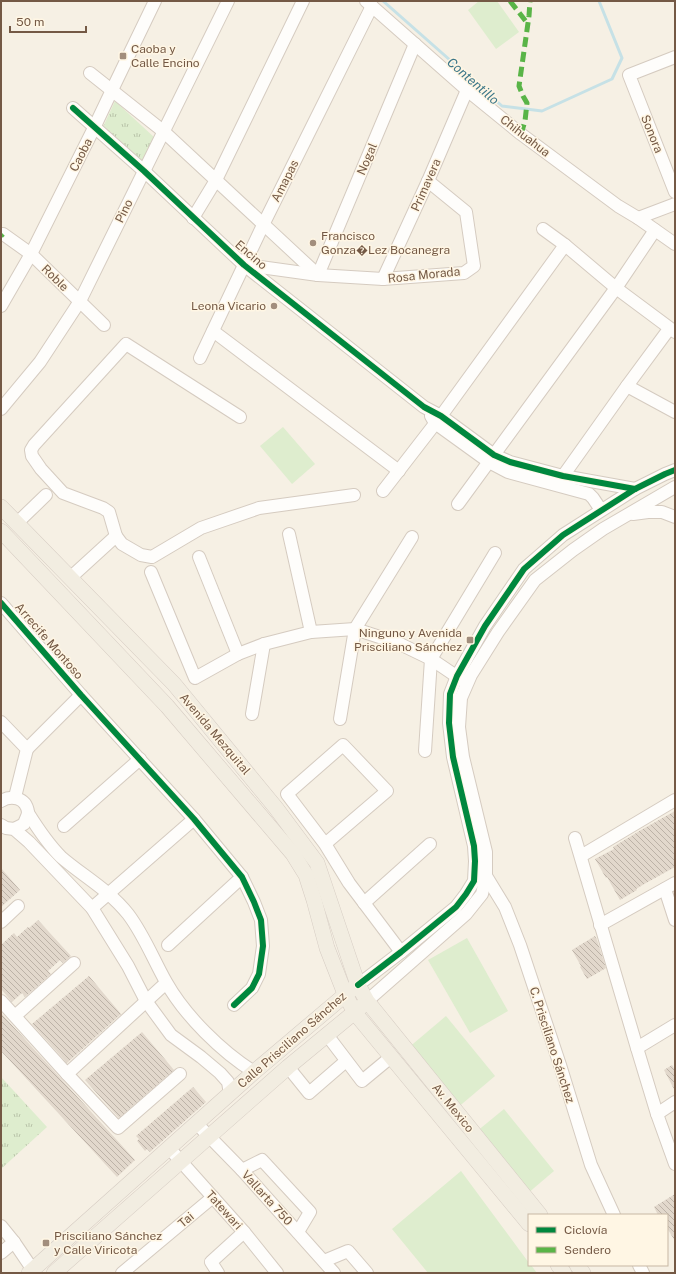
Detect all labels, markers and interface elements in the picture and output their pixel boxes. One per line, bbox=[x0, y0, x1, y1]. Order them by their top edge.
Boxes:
scale bar bbox=[10, 8, 86, 34]
text: 50 m bbox=[16, 15, 44, 29]
place label: Caoba y Calle Encino bbox=[131, 42, 200, 70]
marker: Caoba y Calle Encino bbox=[118, 51, 128, 61]
water label: Contentillo bbox=[444, 54, 502, 108]
street label: Chihuahua bbox=[497, 112, 553, 160]
street label: Sonora bbox=[638, 113, 666, 155]
street label: Caoba bbox=[67, 136, 95, 174]
street label: Nogal bbox=[354, 141, 380, 177]
street label: Primavera bbox=[408, 157, 444, 213]
street label: Amapas bbox=[268, 158, 302, 204]
street label: Pino bbox=[112, 197, 136, 225]
place label: Francisco Gonza�Lez Bocanegra bbox=[321, 229, 450, 257]
street label: Encino bbox=[232, 237, 270, 273]
marker: Francisco Gonza�Lez Bocanegra bbox=[308, 238, 318, 248]
street label: Roble bbox=[39, 262, 72, 294]
street label: Rosa Morada bbox=[387, 264, 461, 286]
place label: Leona Vicario bbox=[191, 299, 266, 313]
marker: Leona Vicario bbox=[269, 301, 279, 311]
street label: Arrecife Montoso bbox=[12, 600, 86, 682]
place label: Ninguno y Avenida Prisciliano Sánchez bbox=[354, 626, 462, 654]
marker: Ninguno y Avenida Prisciliano Sánchez bbox=[465, 635, 475, 645]
street label: Avenida Mezquital bbox=[177, 690, 253, 778]
street label: C. Prisciliano Sánchez bbox=[527, 985, 578, 1105]
street label: Calle Prisciliano Sánchez bbox=[235, 989, 349, 1091]
street label: Av. Mexico bbox=[429, 1081, 477, 1135]
street label: Vallarta 750 bbox=[239, 1168, 295, 1228]
street label: Tatewari bbox=[203, 1188, 245, 1232]
street label: Tai bbox=[175, 1209, 197, 1231]
legend bbox=[528, 1214, 668, 1266]
text: Ciclovía bbox=[564, 1223, 607, 1237]
place label: Prisciliano Sánchez y Calle Viricota bbox=[54, 1229, 162, 1257]
marker: Prisciliano Sánchez y Calle Viricota bbox=[41, 1238, 51, 1248]
text: Sendero bbox=[564, 1243, 611, 1257]

